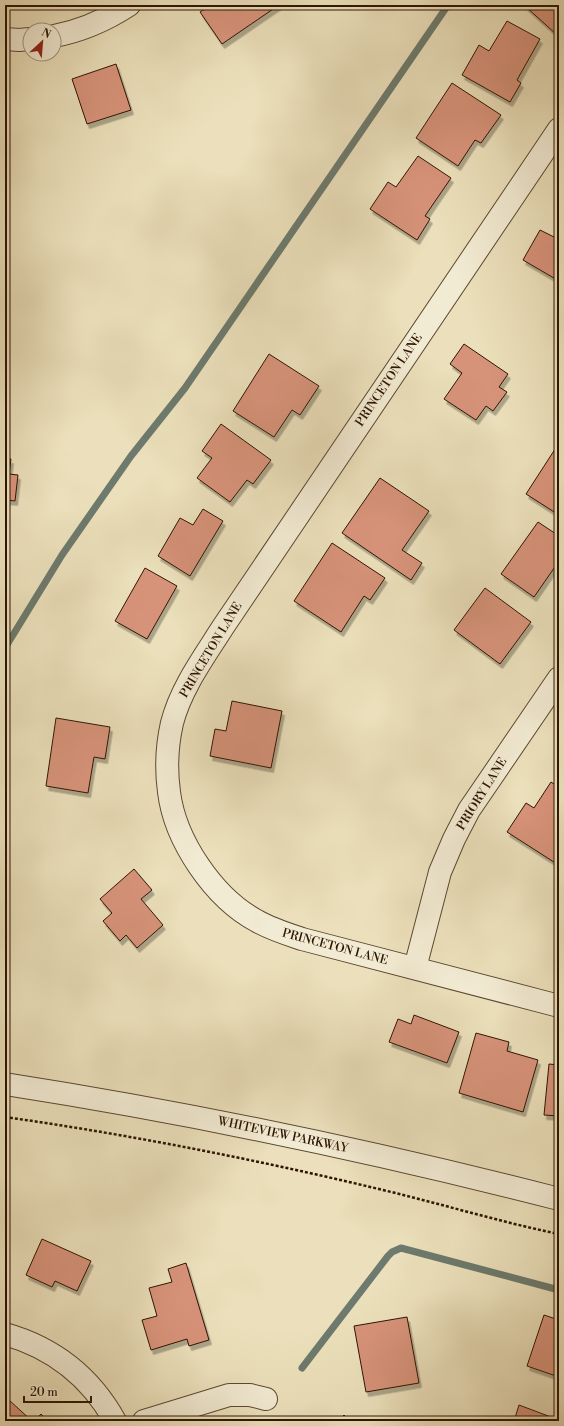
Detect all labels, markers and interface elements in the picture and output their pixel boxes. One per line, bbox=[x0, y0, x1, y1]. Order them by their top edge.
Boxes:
north arrow bbox=[22, 22, 62, 62]
text: N bbox=[39, 26, 53, 42]
street label: PRINCETON LANE bbox=[352, 331, 426, 429]
street label: PRINCETON LANE bbox=[176, 599, 246, 701]
street label: PRIORY LANE bbox=[454, 755, 510, 833]
street label: PRINCETON LANE bbox=[280, 926, 390, 968]
street label: WHITEVIEW PARKWAY bbox=[215, 1114, 351, 1156]
scale bar bbox=[24, 1378, 91, 1404]
text: 20 m bbox=[30, 1385, 58, 1400]

